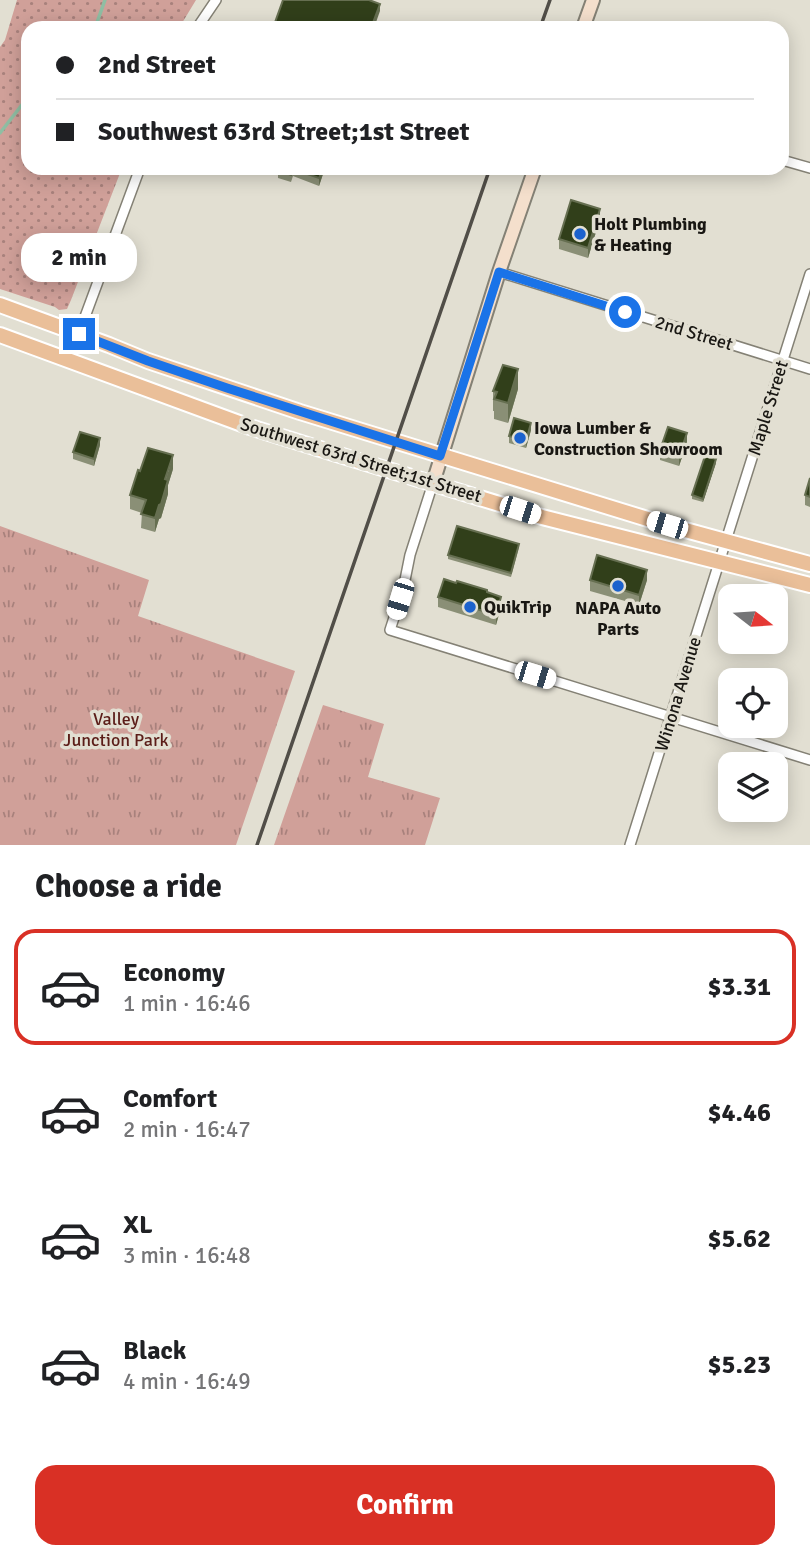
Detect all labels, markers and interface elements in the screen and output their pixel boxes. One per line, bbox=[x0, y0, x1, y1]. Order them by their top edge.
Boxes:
text: 2nd Street bbox=[98, 49, 216, 81]
text: Southwest 63rd Street;1st Street bbox=[98, 116, 469, 148]
place label: Holt Plumbing & Heating bbox=[594, 213, 707, 256]
marker: Holt Plumbing & Heating bbox=[572, 226, 588, 242]
callout: 2 min bbox=[21, 232, 137, 282]
text: 2 min bbox=[51, 243, 107, 272]
route start bbox=[609, 296, 641, 328]
street label: 2nd Street bbox=[653, 311, 735, 355]
route end bbox=[63, 318, 95, 350]
street label: Maple Street bbox=[743, 358, 793, 458]
street label: Southwest 63rd Street;1st Street bbox=[238, 413, 484, 507]
place label: Iowa Lumber & Construction Showroom bbox=[534, 417, 723, 460]
marker: Iowa Lumber & Construction Showroom bbox=[512, 430, 528, 446]
car bbox=[497, 494, 544, 526]
car bbox=[644, 509, 691, 541]
car bbox=[384, 576, 417, 622]
marker: NAPA Auto Parts bbox=[610, 578, 626, 594]
north arrow bbox=[718, 584, 788, 654]
map controls bbox=[718, 584, 788, 822]
place label: QuikTrip bbox=[484, 596, 552, 618]
place label: NAPA Auto Parts bbox=[575, 597, 661, 640]
marker: QuikTrip bbox=[462, 599, 478, 615]
street label: Winona Avenue bbox=[650, 634, 706, 754]
car bbox=[512, 659, 559, 691]
button: locate bbox=[718, 668, 788, 738]
park label: Valley Junction Park bbox=[63, 708, 169, 751]
button: layers bbox=[718, 752, 788, 822]
text: Choose a ride bbox=[35, 867, 222, 906]
icon: car bbox=[39, 956, 102, 1019]
text: Economy bbox=[123, 957, 225, 989]
text: $3.31 bbox=[707, 971, 771, 1003]
text: 1 min · 16:46 bbox=[123, 989, 251, 1018]
icon: car bbox=[39, 1082, 102, 1145]
text: Comfort bbox=[123, 1083, 217, 1115]
text: $4.46 bbox=[707, 1097, 771, 1129]
text: 2 min · 16:47 bbox=[123, 1115, 251, 1144]
icon: car bbox=[39, 1208, 102, 1271]
text: XL bbox=[123, 1209, 153, 1241]
text: $5.62 bbox=[707, 1223, 771, 1255]
text: 3 min · 16:48 bbox=[123, 1241, 251, 1270]
icon: car bbox=[39, 1334, 102, 1397]
text: Black bbox=[123, 1335, 186, 1367]
text: $5.23 bbox=[707, 1349, 771, 1381]
text: 4 min · 16:49 bbox=[123, 1367, 251, 1396]
button: Confirm bbox=[35, 1465, 775, 1545]

